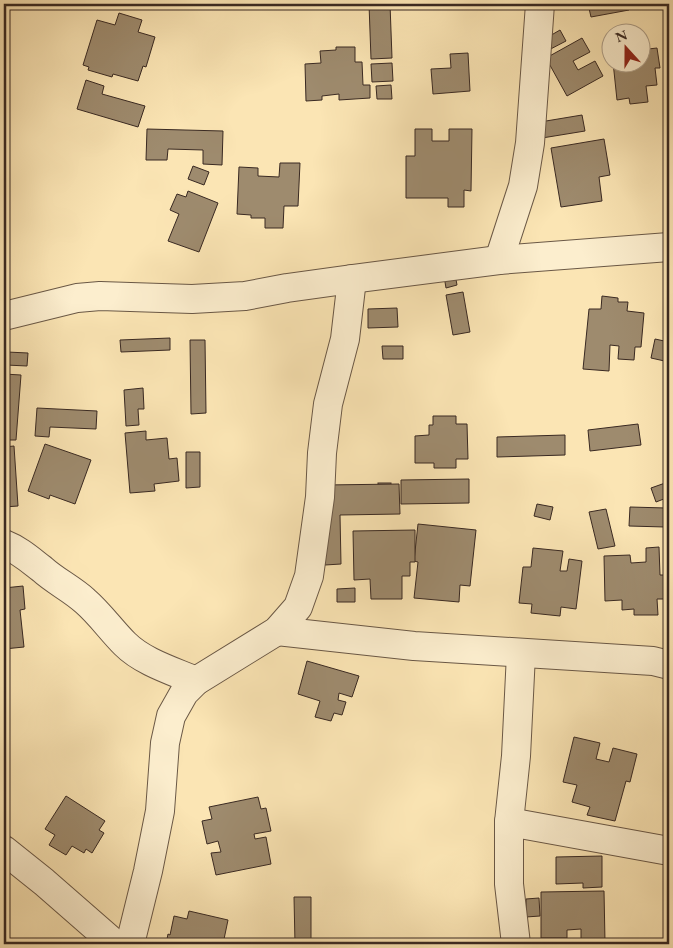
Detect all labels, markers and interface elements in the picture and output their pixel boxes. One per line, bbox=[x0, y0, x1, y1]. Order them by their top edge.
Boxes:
north arrow bbox=[600, 22, 650, 72]
text: N bbox=[613, 25, 630, 46]

